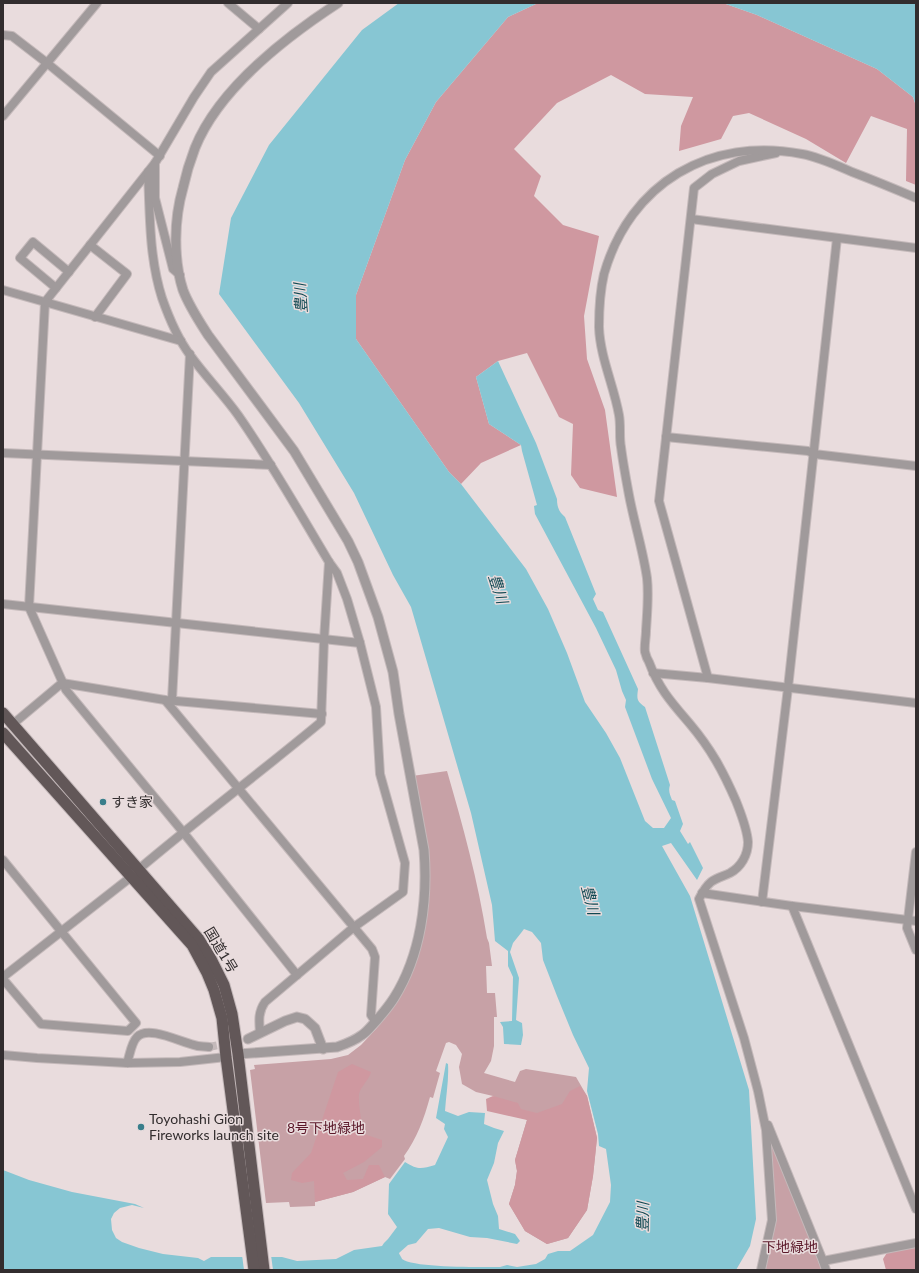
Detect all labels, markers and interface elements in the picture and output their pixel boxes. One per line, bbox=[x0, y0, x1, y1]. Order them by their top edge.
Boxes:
water label: 豊川 bbox=[290, 280, 310, 314]
water label: 豊川 bbox=[486, 572, 513, 608]
place label: すき家 bbox=[111, 793, 153, 810]
marker: すき家 bbox=[98, 797, 108, 807]
water label: 豊川 bbox=[579, 883, 604, 918]
street label: 国道1号 bbox=[201, 924, 242, 976]
place label: Toyohashi Gion Fireworks launch site bbox=[149, 1110, 279, 1143]
park label: 8号下地緑地 bbox=[287, 1119, 365, 1136]
marker: Toyohashi Gion Fireworks launch site bbox=[136, 1122, 146, 1132]
water label: 豊川 bbox=[633, 1200, 651, 1232]
park label: 下地緑地 bbox=[762, 1238, 818, 1255]

